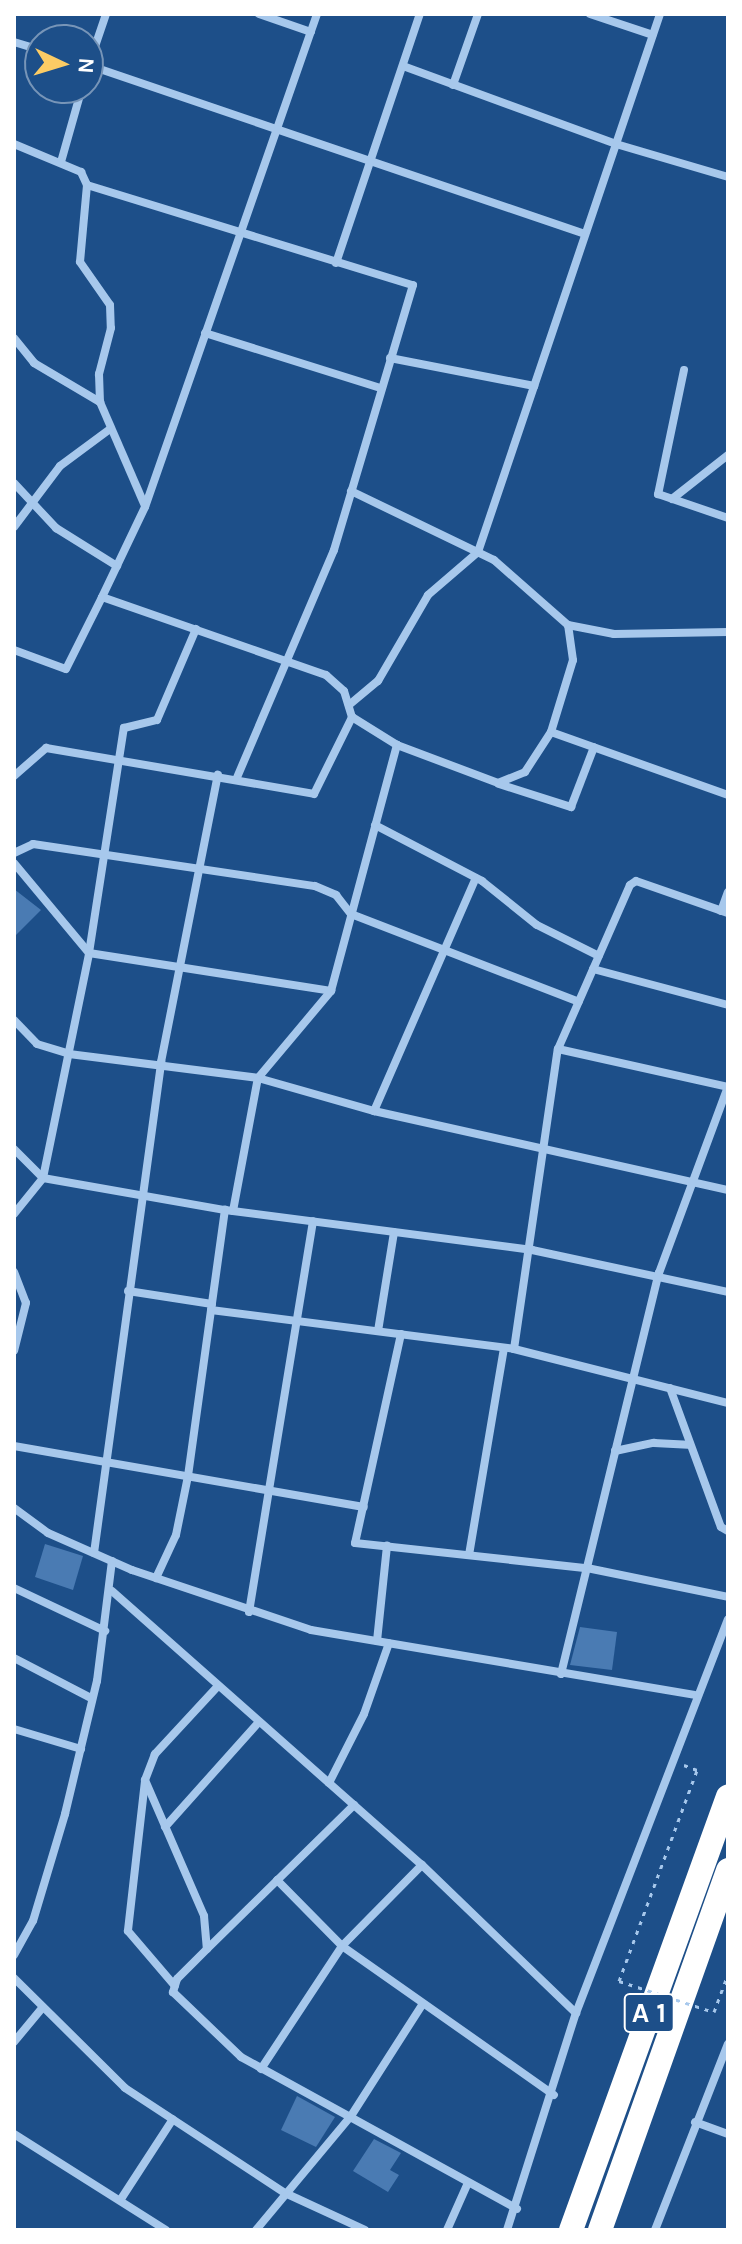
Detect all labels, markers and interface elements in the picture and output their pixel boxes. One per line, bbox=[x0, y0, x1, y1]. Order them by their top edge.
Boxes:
north arrow bbox=[24, 24, 104, 104]
text: N bbox=[72, 57, 99, 74]
road number: A 1 bbox=[623, 1989, 675, 2037]

